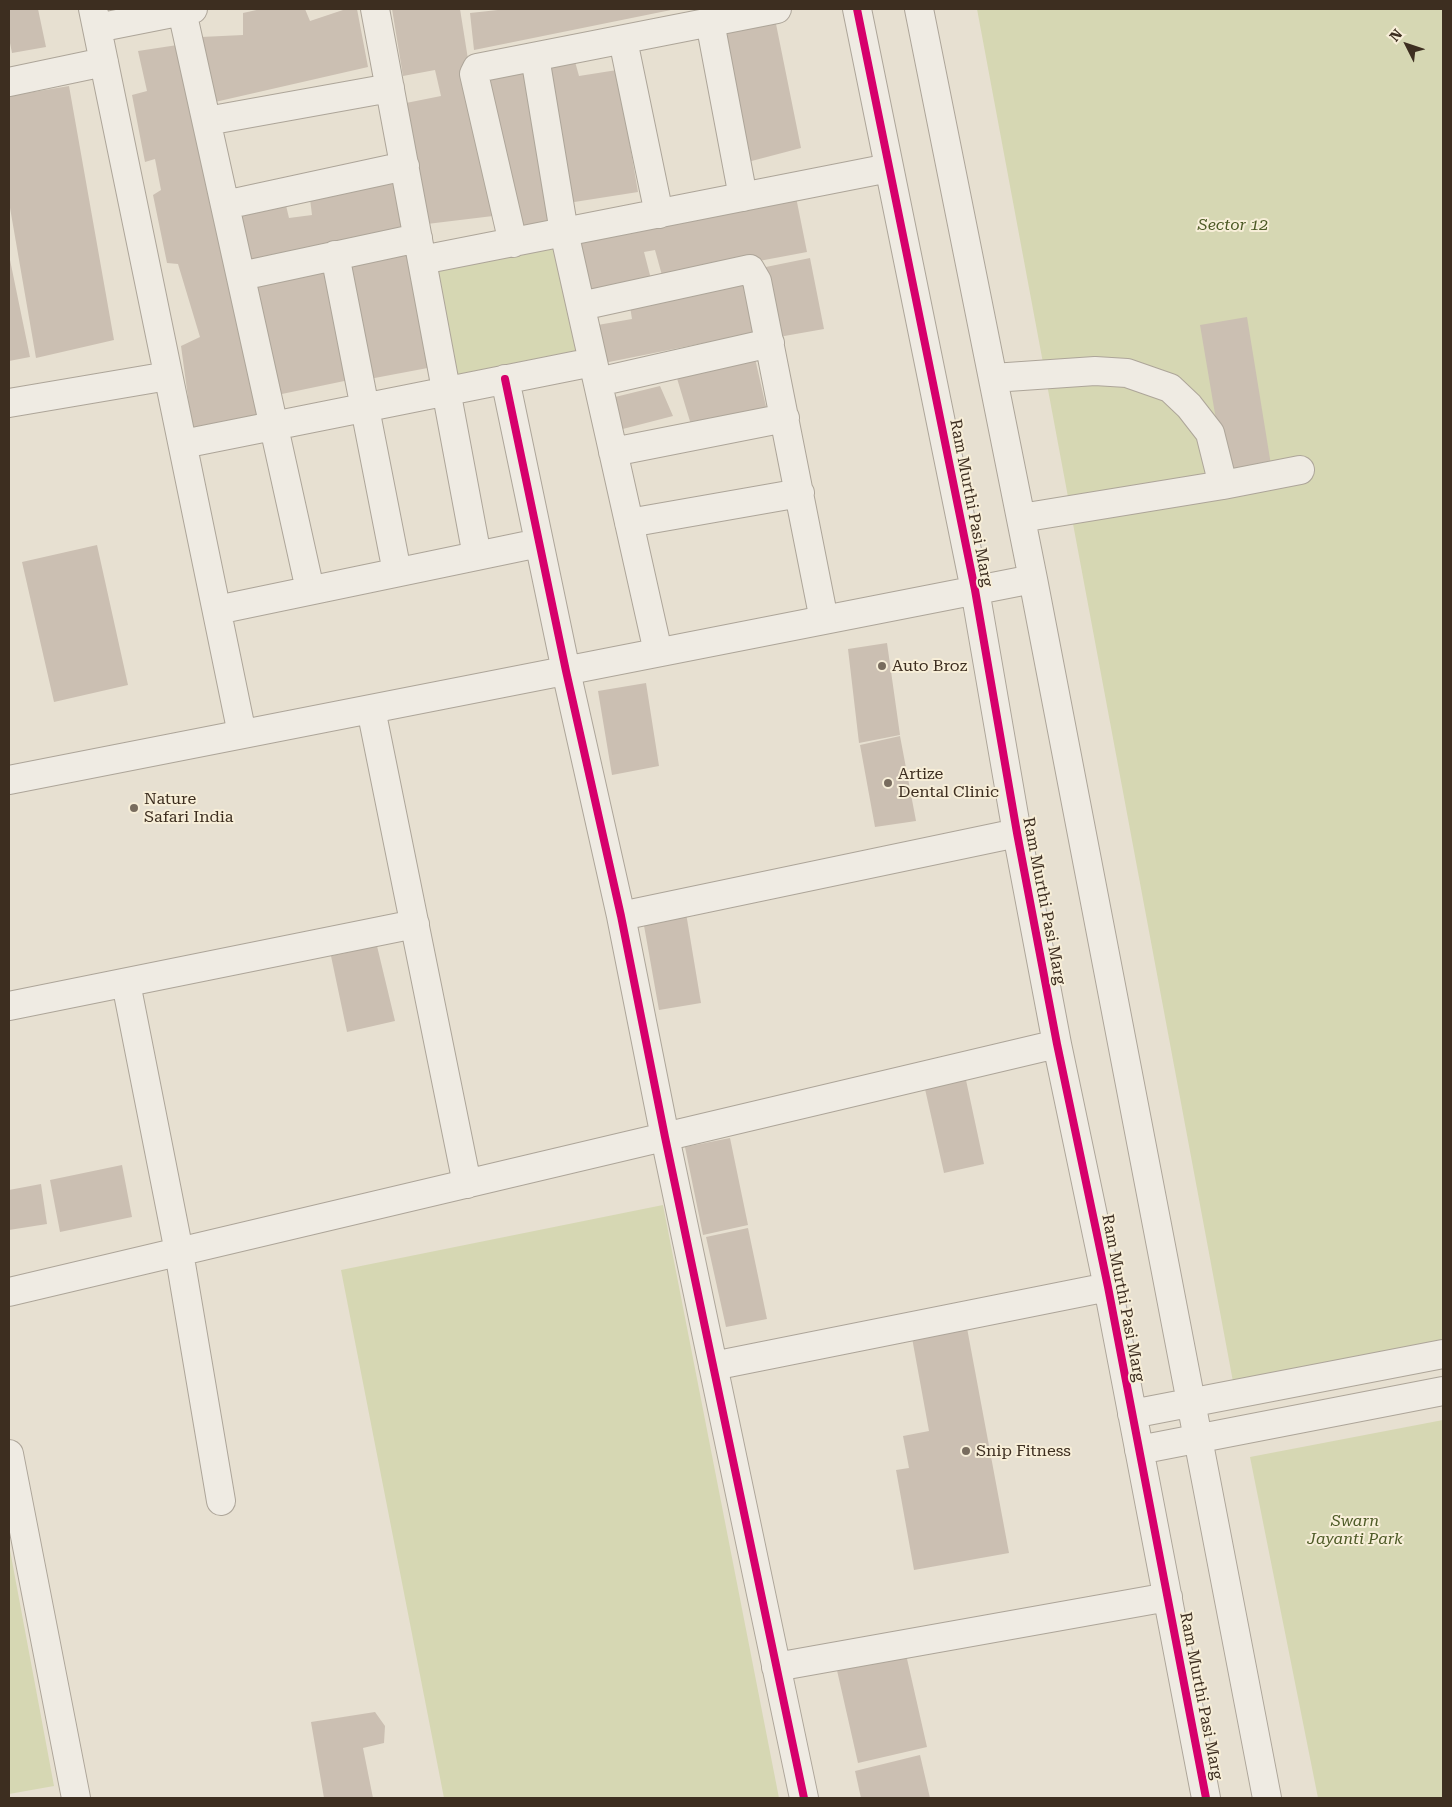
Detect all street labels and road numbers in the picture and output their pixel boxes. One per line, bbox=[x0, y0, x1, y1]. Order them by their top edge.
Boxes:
street label: Ram Murthi Pasi Marg bbox=[945, 418, 997, 588]
street label: Ram Murthi Pasi Marg bbox=[1018, 816, 1070, 986]
street label: Ram Murthi Pasi Marg bbox=[1097, 1213, 1149, 1383]
street label: Ram Murthi Pasi Marg bbox=[1175, 1611, 1227, 1781]

